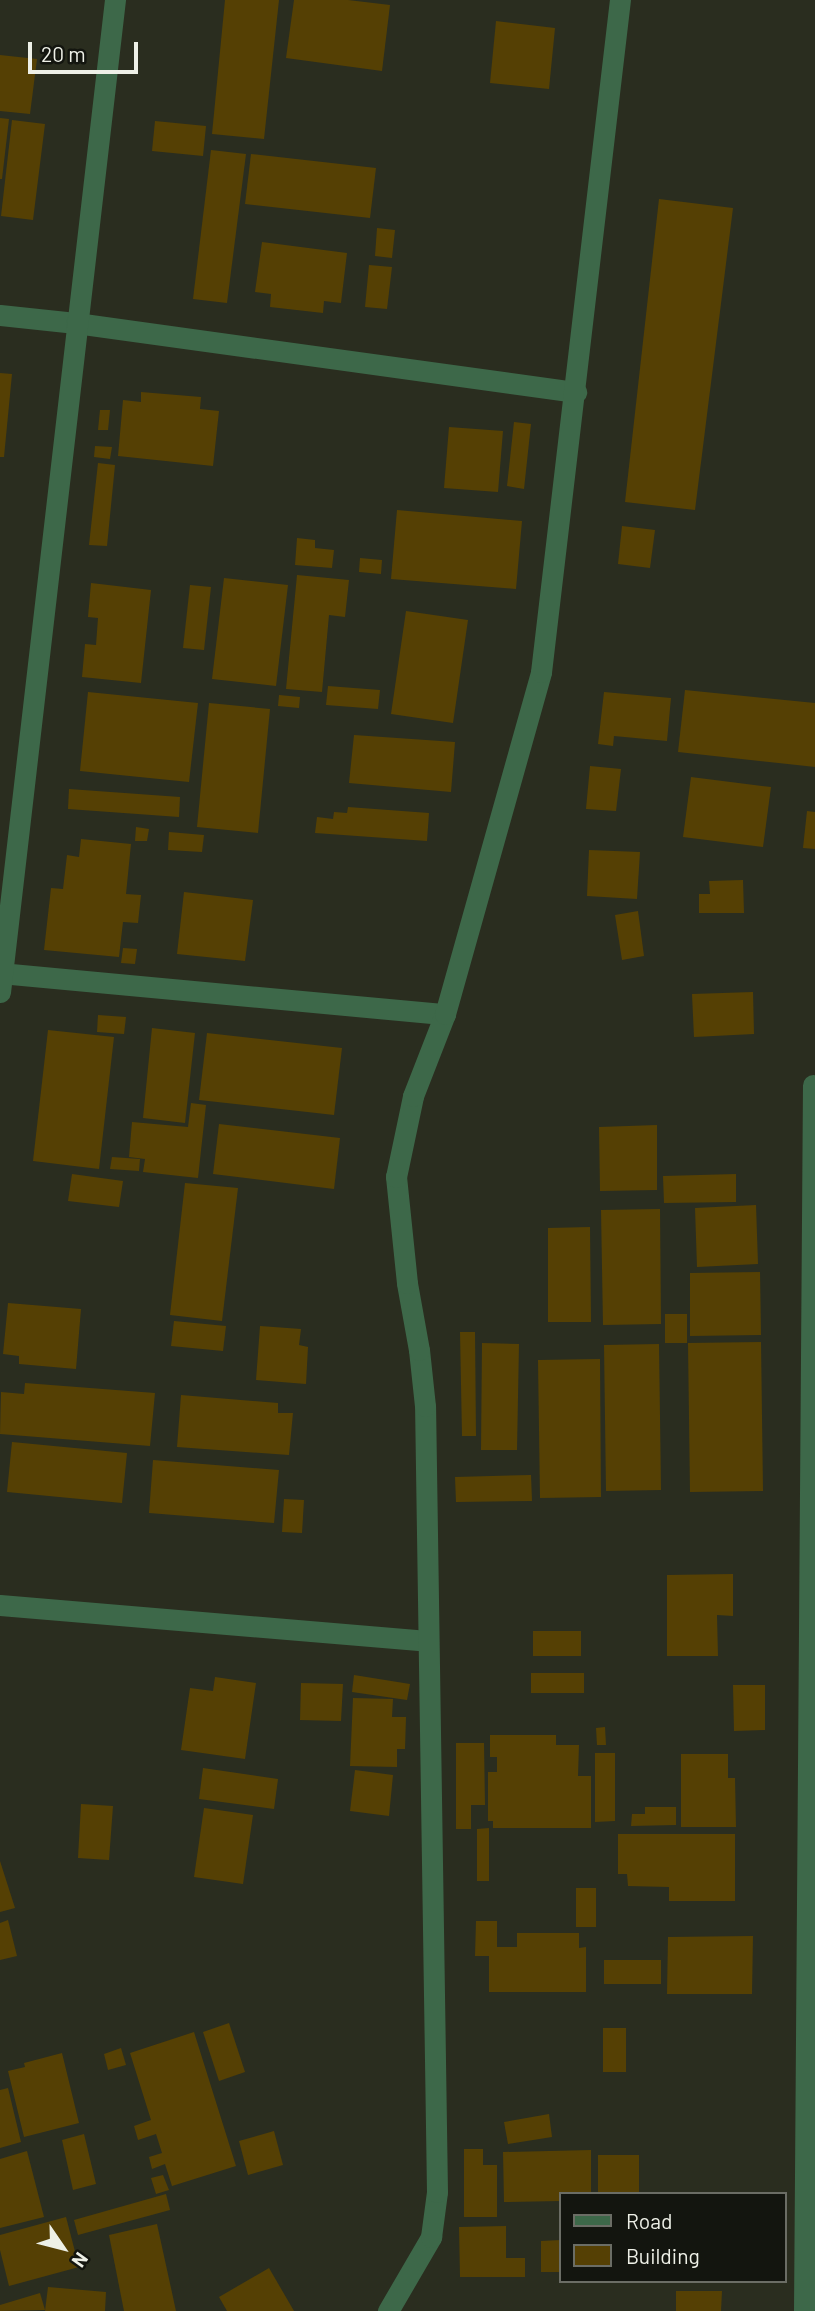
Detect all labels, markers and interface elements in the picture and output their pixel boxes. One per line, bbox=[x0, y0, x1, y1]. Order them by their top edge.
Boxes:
scale bar bbox=[32, 28, 142, 72]
text: 20 m bbox=[41, 41, 86, 66]
legend bbox=[560, 2192, 787, 2283]
text: Road bbox=[626, 2208, 672, 2233]
north arrow bbox=[28, 2213, 98, 2283]
text: Building bbox=[626, 2243, 700, 2268]
text: N bbox=[68, 2249, 94, 2272]

